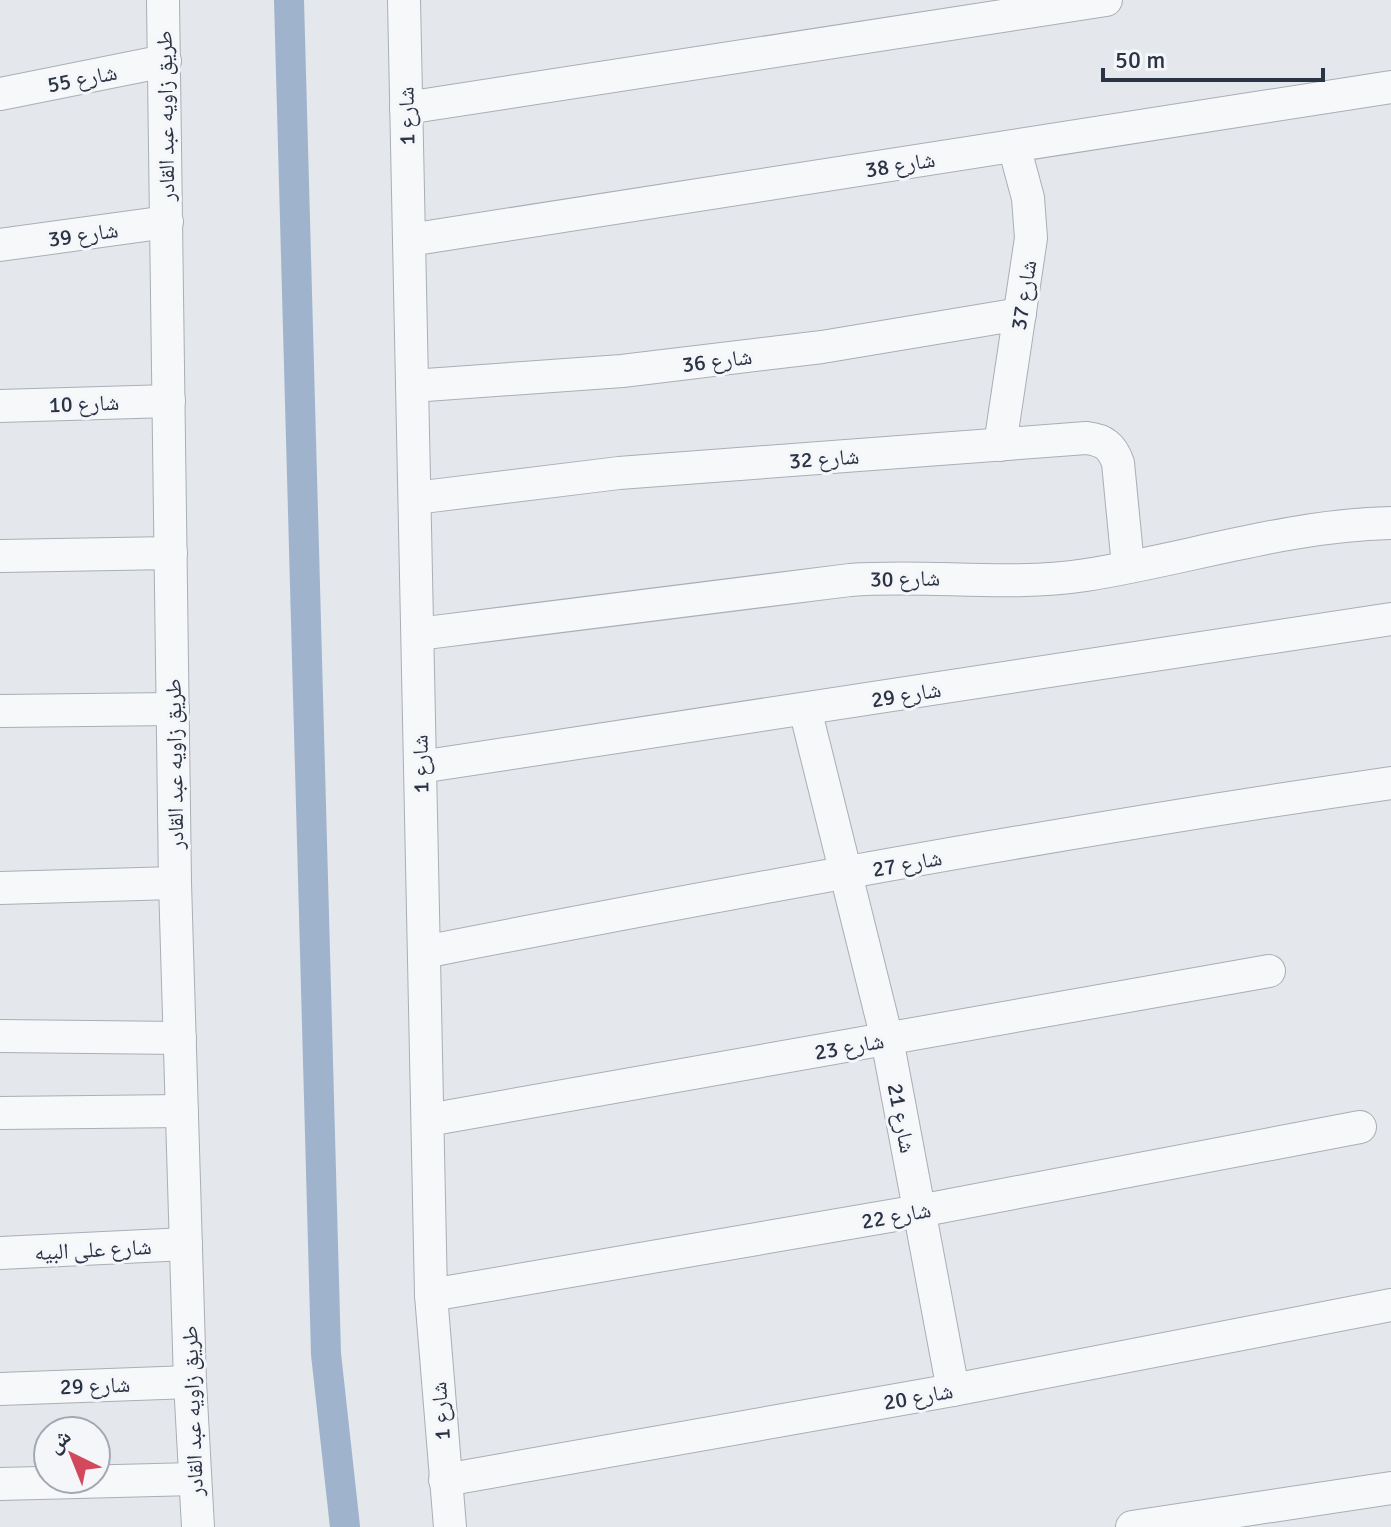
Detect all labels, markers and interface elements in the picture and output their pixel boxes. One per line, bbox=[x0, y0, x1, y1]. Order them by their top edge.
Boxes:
street label: طريق زاويه عبد القادر bbox=[151, 30, 181, 203]
scale bar bbox=[1103, 32, 1323, 82]
text: 50 m bbox=[1115, 45, 1165, 75]
street label: شارع 55 bbox=[45, 59, 119, 98]
street label: شارع 1 bbox=[392, 86, 421, 146]
street label: شارع 38 bbox=[863, 146, 937, 183]
street label: شارع 39 bbox=[46, 216, 120, 253]
street label: شارع 37 bbox=[1005, 258, 1042, 332]
street label: شارع 36 bbox=[680, 343, 754, 378]
street label: شارع 10 bbox=[48, 389, 120, 418]
street label: شارع 32 bbox=[788, 443, 860, 474]
street label: شارع 30 bbox=[870, 564, 940, 593]
street label: شارع 29 bbox=[869, 676, 943, 713]
street label: طريق زاويه عبد القادر bbox=[160, 678, 190, 851]
street label: شارع 1 bbox=[406, 734, 435, 794]
street label: شارع 27 bbox=[870, 844, 944, 883]
street label: شارع 23 bbox=[812, 1027, 886, 1066]
street label: شارع 21 bbox=[882, 1081, 921, 1155]
street label: شارع 22 bbox=[859, 1196, 933, 1235]
street label: شارع على البيه bbox=[34, 1233, 152, 1266]
street label: طريق زاويه عبد القادر bbox=[176, 1325, 209, 1498]
street label: شارع 29 bbox=[59, 1371, 131, 1400]
street label: شارع 20 bbox=[881, 1377, 955, 1416]
street label: شارع 1 bbox=[425, 1381, 456, 1441]
north arrow bbox=[32, 1415, 112, 1495]
text: ش bbox=[41, 1423, 76, 1459]

